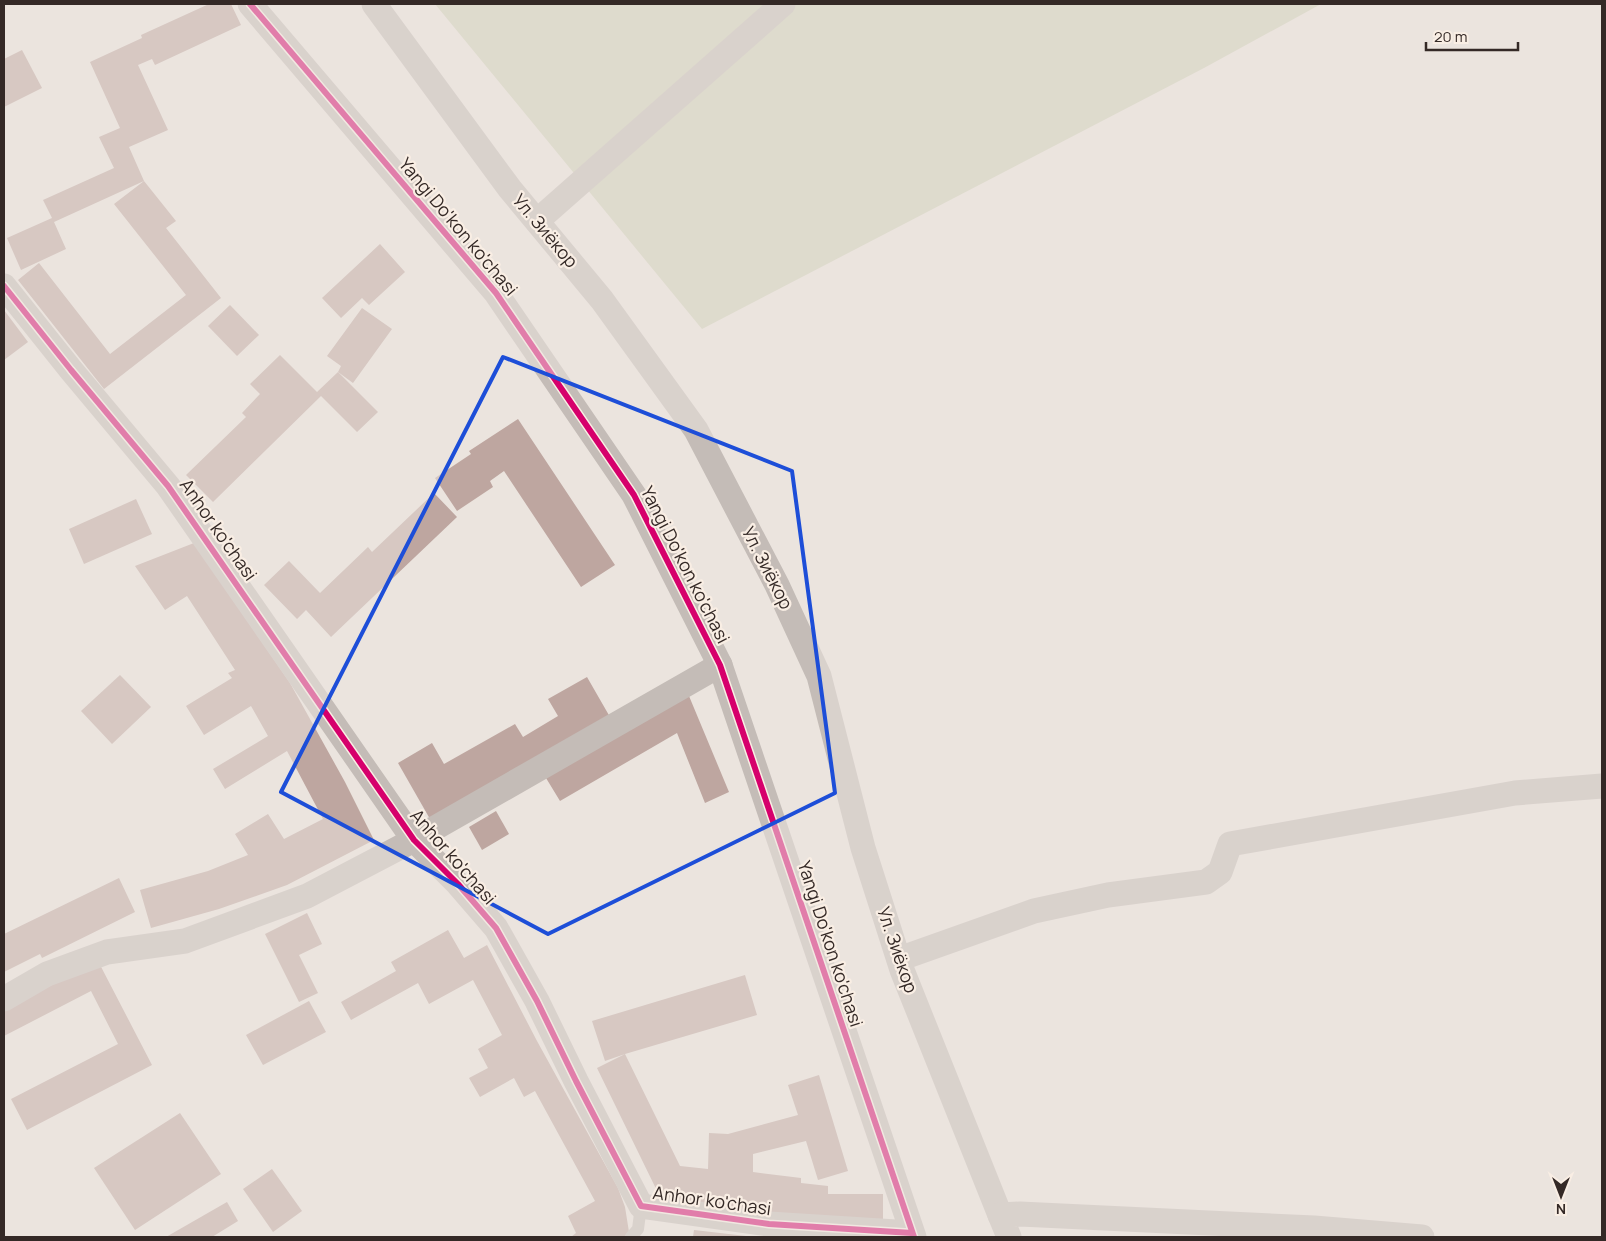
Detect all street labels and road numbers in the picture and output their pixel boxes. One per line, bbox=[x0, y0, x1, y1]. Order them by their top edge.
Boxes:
street label: Yangi Do'kon ko'chasi bbox=[394, 152, 524, 300]
street label: Ул. Зиёкор bbox=[508, 188, 584, 272]
street label: Anhor ko'chasi bbox=[175, 474, 263, 585]
street label: Yangi Do'kon ko'chasi bbox=[636, 482, 736, 647]
street label: Ул. Зиёкор bbox=[737, 522, 799, 613]
street label: Anhor ko'chasi bbox=[406, 803, 502, 909]
street label: Yangi Do'kon ko'chasi bbox=[793, 858, 869, 1030]
street label: Ул. Зиёкор bbox=[872, 903, 924, 996]
street label: Anhor ko'chasi bbox=[651, 1180, 773, 1220]

